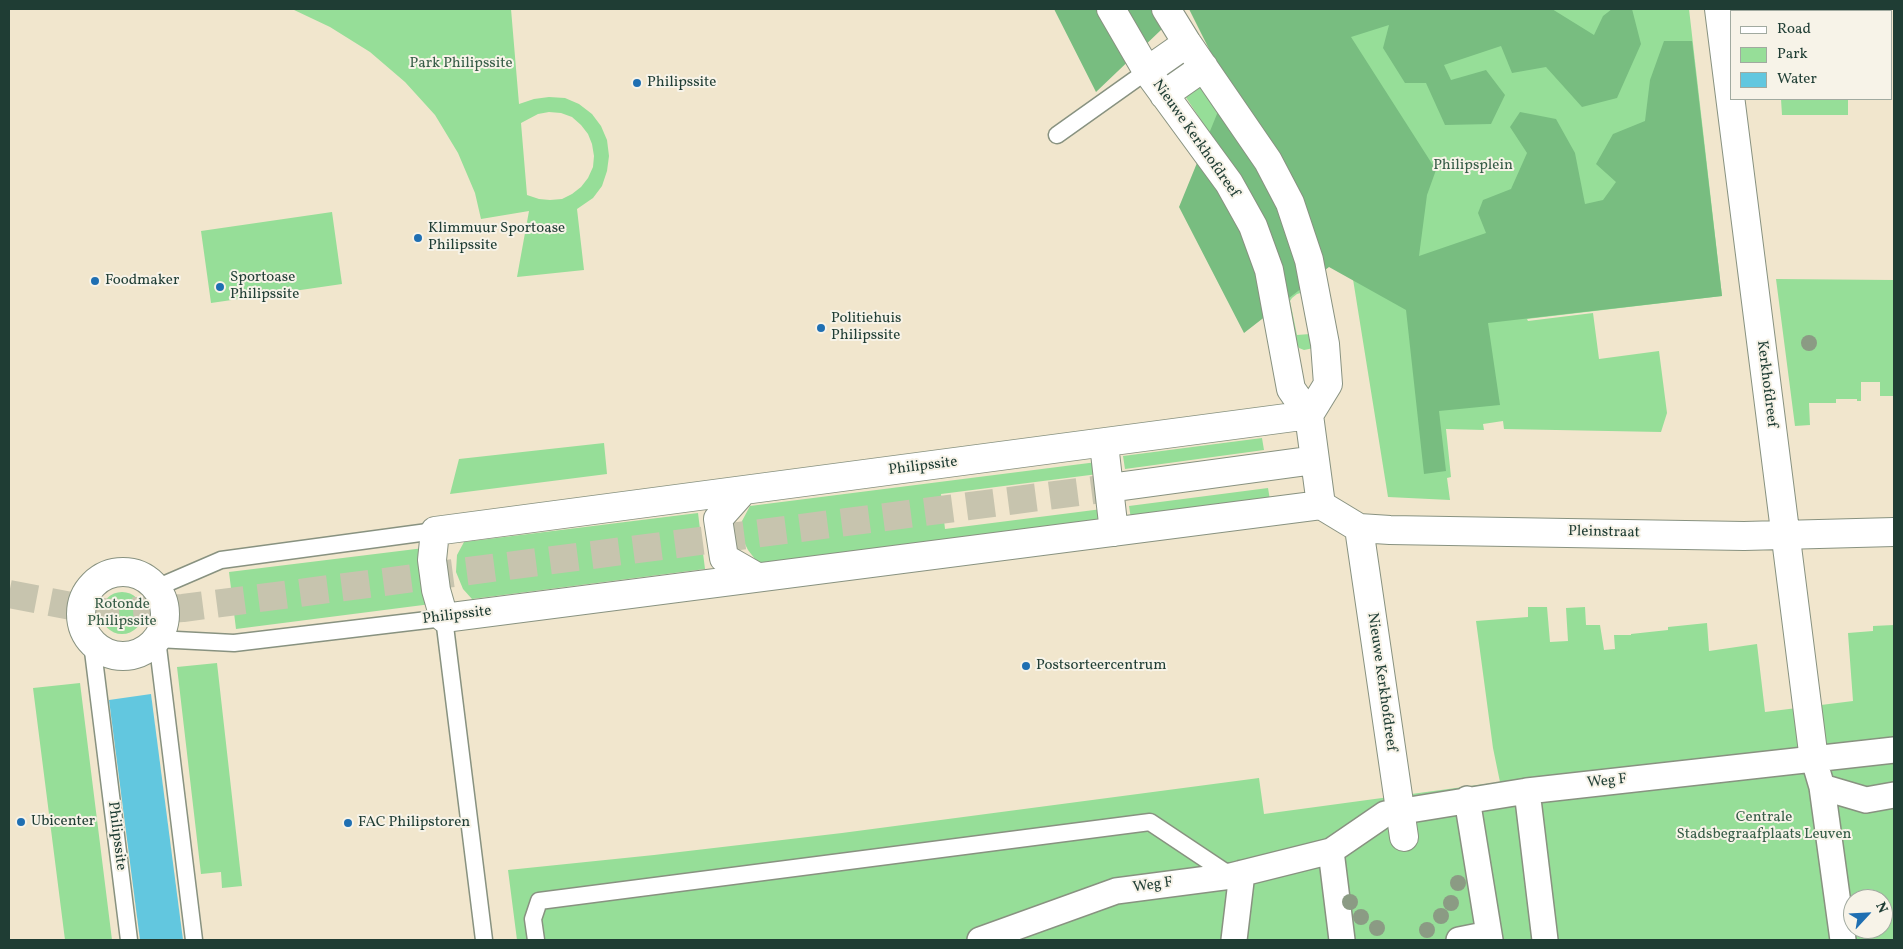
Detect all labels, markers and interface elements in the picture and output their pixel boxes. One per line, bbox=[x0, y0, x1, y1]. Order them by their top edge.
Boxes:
legend bbox=[1730, 10, 1893, 100]
text: Road bbox=[1777, 19, 1811, 40]
text: Park bbox=[1777, 44, 1808, 65]
park label: Park Philipssite bbox=[410, 55, 512, 73]
text: Water bbox=[1777, 69, 1817, 90]
place label: Philipssite bbox=[647, 74, 716, 92]
marker: Philipssite bbox=[631, 77, 643, 89]
street label: Nieuwe Kerkhofdreef bbox=[1148, 77, 1242, 201]
park label: Philipsplein bbox=[1433, 157, 1513, 175]
place label: Klimmuur Sportoase Philipssite bbox=[428, 220, 565, 255]
marker: Klimmuur Sportoase Philipssite bbox=[412, 232, 424, 244]
place label: Sportoase Philipssite bbox=[230, 269, 299, 304]
place label: Foodmaker bbox=[105, 272, 179, 290]
marker: Foodmaker bbox=[89, 275, 101, 287]
marker: Sportoase Philipssite bbox=[214, 281, 226, 293]
place label: Politiehuis Philipssite bbox=[831, 310, 901, 345]
marker: Politiehuis Philipssite bbox=[815, 322, 827, 334]
street label: Kerkhofdreef bbox=[1752, 340, 1780, 428]
street label: Philipssite bbox=[887, 454, 959, 480]
street label: Pleinstraat bbox=[1568, 523, 1640, 543]
park label: Rotonde Philipssite bbox=[87, 596, 157, 631]
street label: Philipssite bbox=[421, 603, 493, 629]
street label: Nieuwe Kerkhofdreef bbox=[1362, 612, 1400, 752]
place label: Postsorteercentrum bbox=[1036, 657, 1166, 675]
marker: Postsorteercentrum bbox=[1020, 660, 1032, 672]
street label: Weg F bbox=[1586, 771, 1628, 793]
street label: Philipssite bbox=[103, 800, 129, 872]
park label: Centrale Stadsbegraafplaats Leuven bbox=[1677, 809, 1851, 844]
place label: Ubicenter bbox=[31, 813, 95, 831]
place label: FAC Philipstoren bbox=[358, 814, 470, 832]
marker: Ubicenter bbox=[15, 816, 27, 828]
marker: FAC Philipstoren bbox=[342, 817, 354, 829]
street label: Weg F bbox=[1132, 874, 1174, 898]
north arrow bbox=[1843, 889, 1893, 939]
text: N bbox=[1870, 899, 1892, 916]

